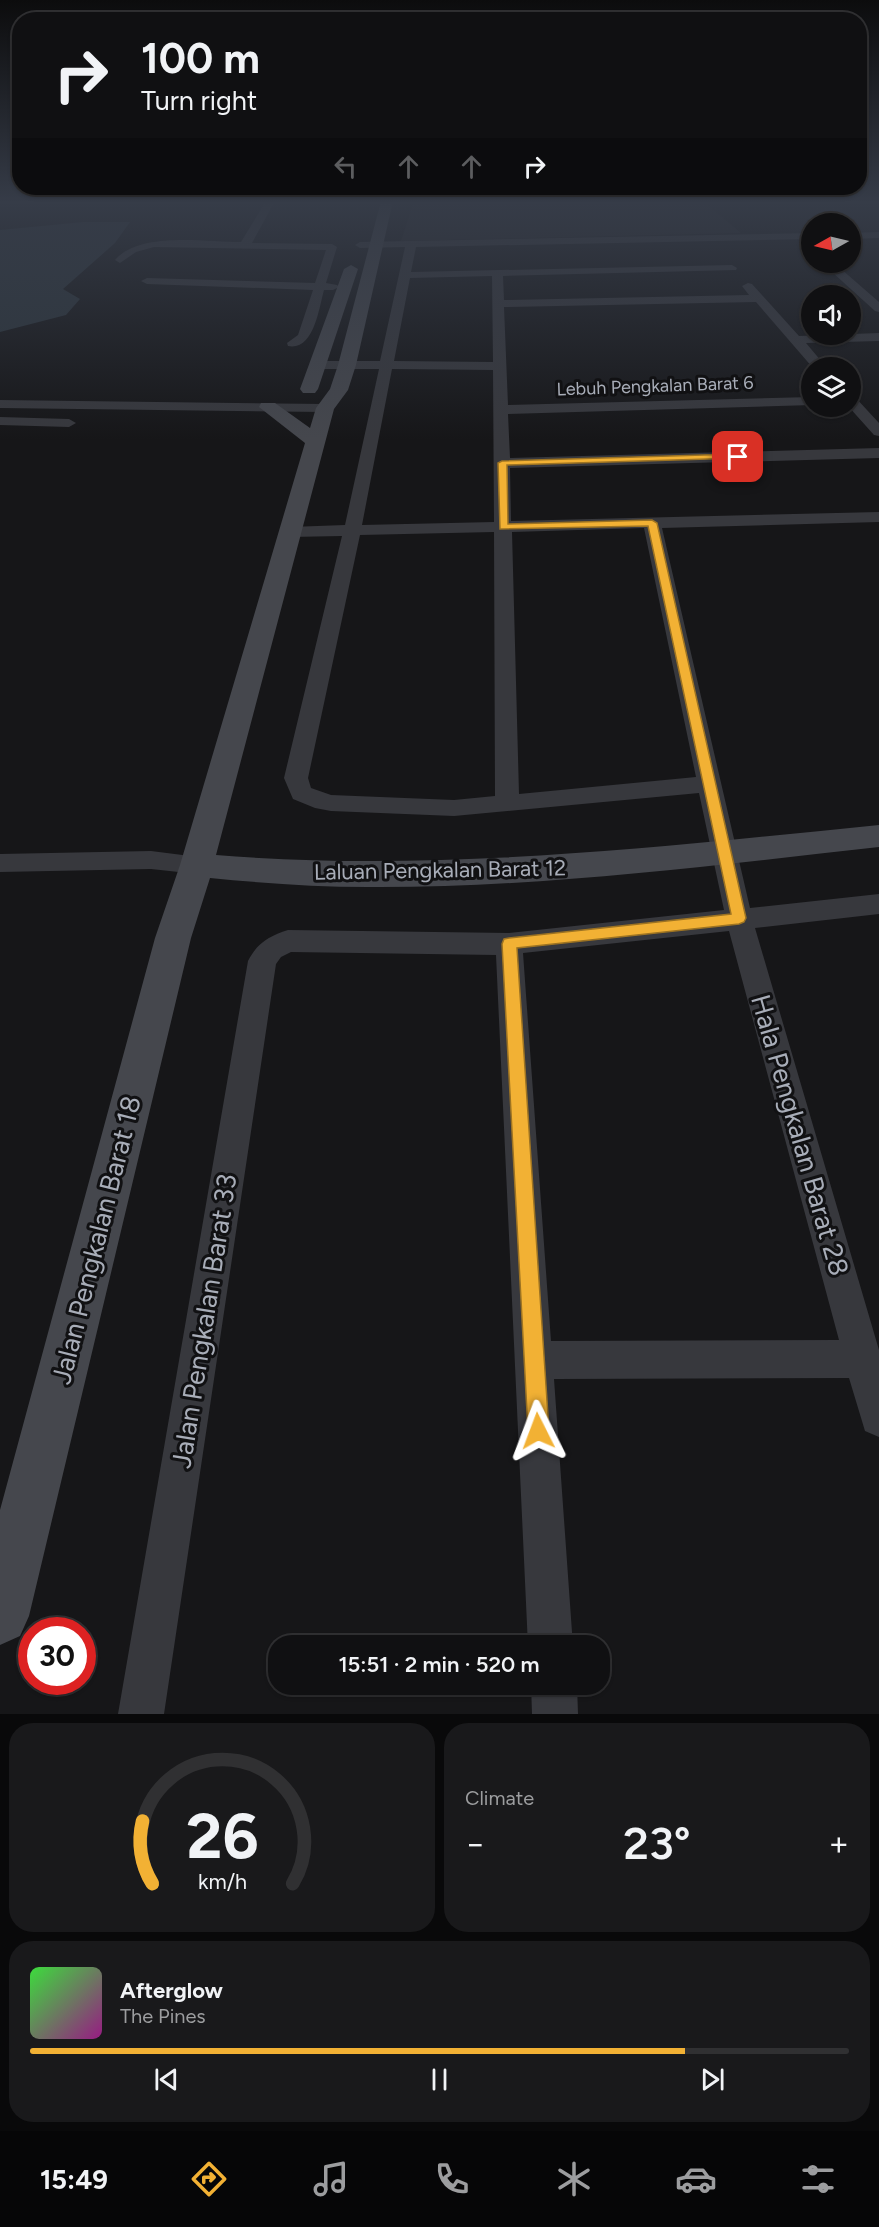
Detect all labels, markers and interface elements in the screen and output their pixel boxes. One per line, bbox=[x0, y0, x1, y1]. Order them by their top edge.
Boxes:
text: 100 m bbox=[141, 33, 260, 84]
icon: right bbox=[42, 36, 120, 114]
text: Turn right bbox=[141, 84, 257, 117]
icon: left bbox=[329, 150, 362, 183]
icon: ahead bbox=[392, 150, 425, 183]
icon: ahead bbox=[455, 150, 488, 183]
icon: right bbox=[518, 150, 551, 183]
north arrow bbox=[801, 213, 861, 273]
map controls bbox=[801, 213, 861, 417]
button: sound bbox=[801, 285, 861, 345]
button: layers bbox=[801, 357, 861, 417]
street label: Lebuh Pengkalan Barat 6 bbox=[556, 372, 754, 400]
pin bbox=[712, 431, 763, 482]
icon: arrive bbox=[721, 440, 754, 473]
street label: Laluan Pengkalan Barat 12 bbox=[314, 854, 566, 886]
street label: Hala Pengkalan Barat 28 bbox=[744, 990, 856, 1280]
street label: Jalan Pengkalan Barat 18 bbox=[44, 1092, 148, 1388]
street label: Jalan Pengkalan Barat 33 bbox=[164, 1171, 244, 1471]
position arrow bbox=[506, 1399, 570, 1463]
speed limit sign: 30 bbox=[18, 1617, 96, 1695]
text: 15:51 · 2 min · 520 m bbox=[338, 1651, 540, 1678]
text: Climate bbox=[465, 1786, 534, 1810]
text: 26 bbox=[186, 1799, 258, 1874]
text: 23° bbox=[623, 1816, 691, 1870]
text: − bbox=[465, 1824, 486, 1863]
text: + bbox=[828, 1824, 849, 1863]
text: km/h bbox=[198, 1870, 246, 1895]
text: Afterglow bbox=[120, 1977, 223, 2004]
text: The Pines bbox=[120, 2004, 206, 2028]
icon: previous bbox=[150, 2063, 183, 2096]
icon: pause bbox=[423, 2063, 456, 2096]
icon: next bbox=[696, 2063, 729, 2096]
icon: directions bbox=[188, 2158, 230, 2200]
icon: music bbox=[310, 2158, 352, 2200]
icon: phone bbox=[431, 2158, 473, 2200]
icon: climate bbox=[553, 2158, 595, 2200]
icon: car bbox=[675, 2158, 717, 2200]
icon: filters bbox=[797, 2158, 839, 2200]
text: 15:49 bbox=[40, 2163, 108, 2196]

